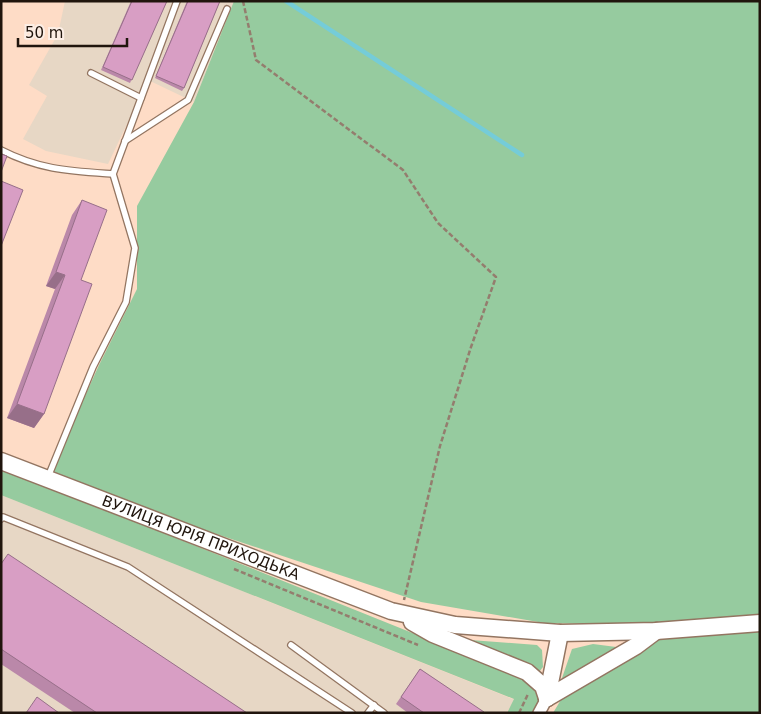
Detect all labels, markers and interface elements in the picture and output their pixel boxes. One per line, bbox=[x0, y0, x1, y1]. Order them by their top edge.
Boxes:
scale bar bbox=[18, 15, 126, 47]
text: 50 m bbox=[25, 24, 63, 42]
street label: ВУЛИЦЯ ЮРІЯ ПРИХОДЬКА bbox=[99, 492, 303, 584]

